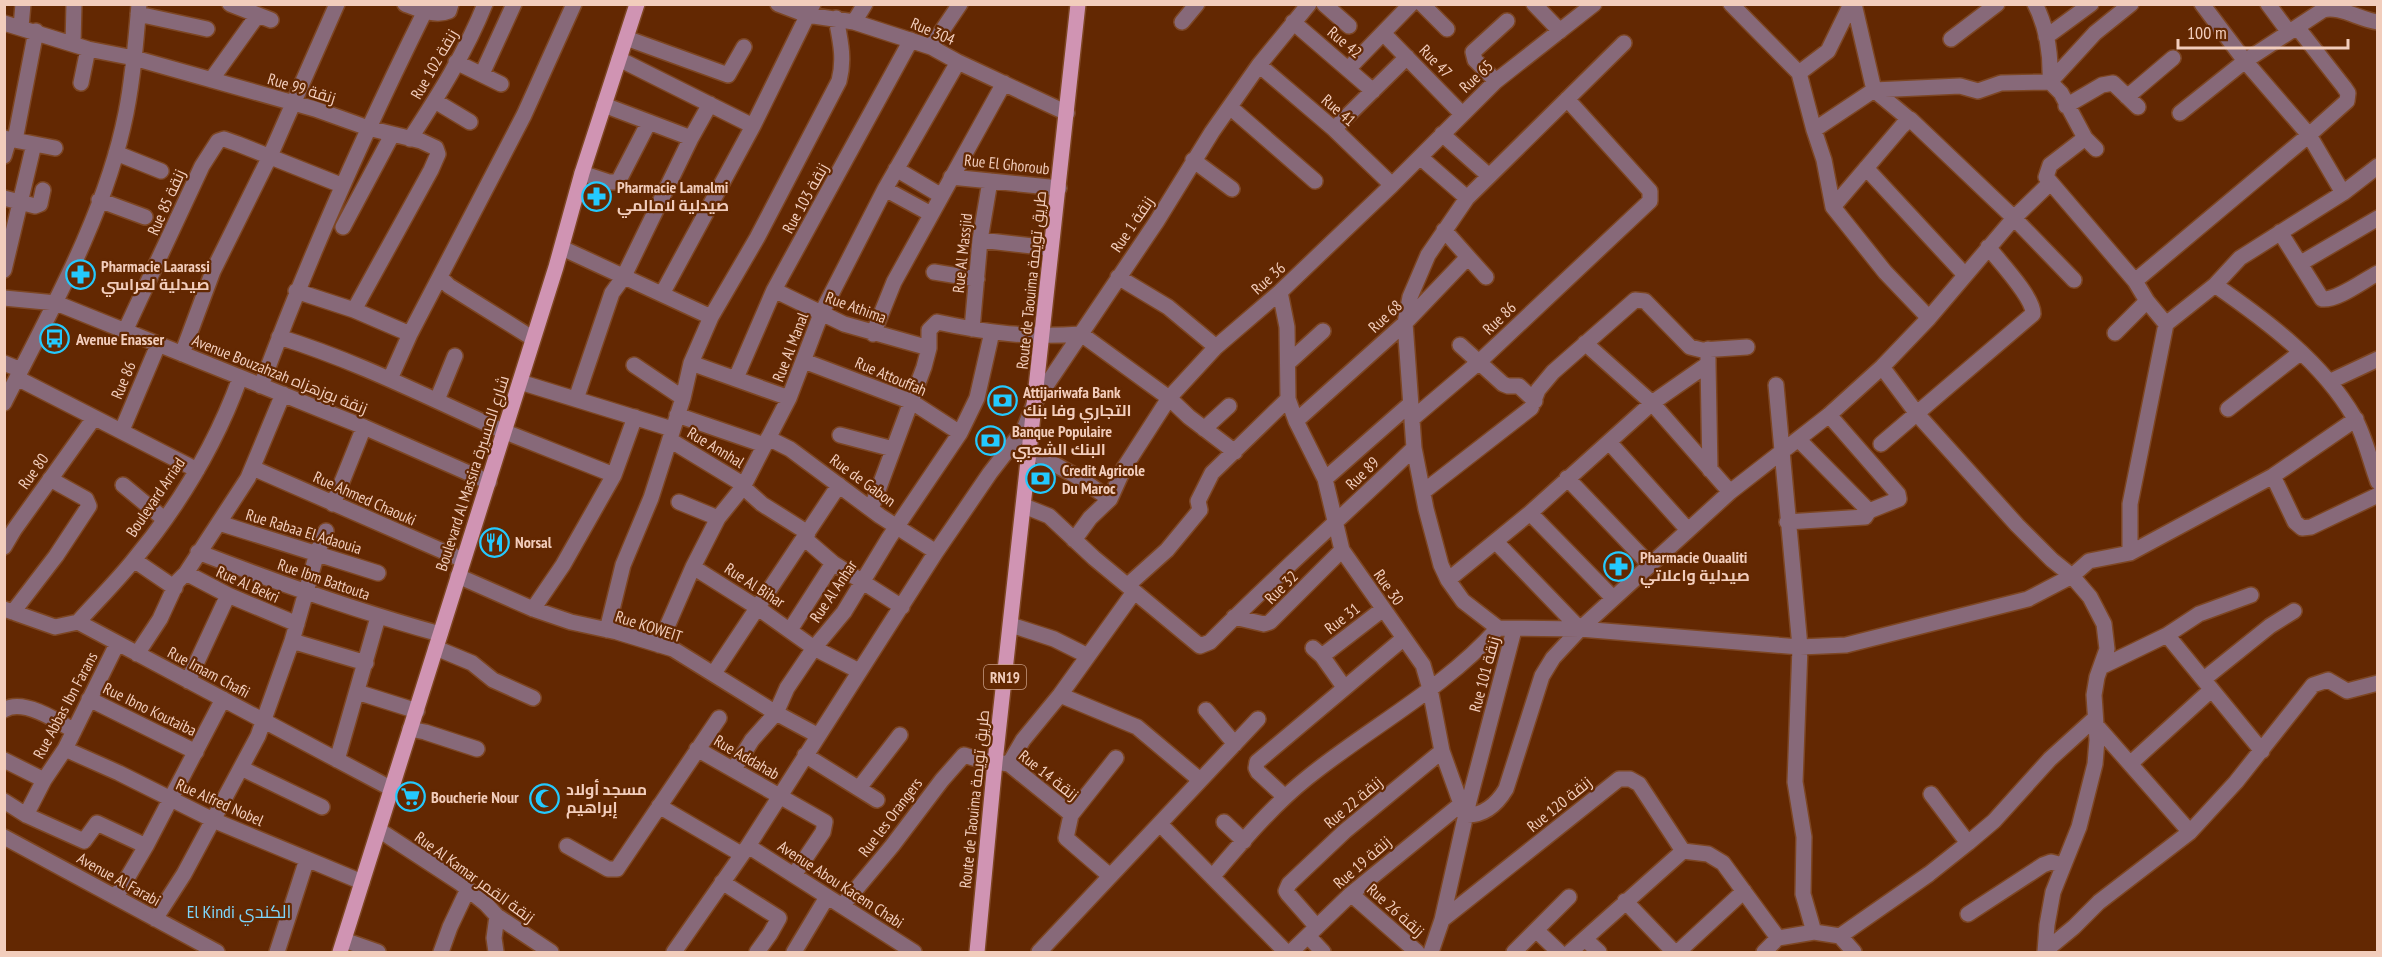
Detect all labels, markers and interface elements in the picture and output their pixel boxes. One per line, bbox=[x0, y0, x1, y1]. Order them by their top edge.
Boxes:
scale bar bbox=[2178, 12, 2348, 50]
street label: Rue 304 bbox=[908, 13, 958, 49]
text: 100 m bbox=[2187, 21, 2227, 44]
street label: Rue 42 bbox=[1324, 22, 1366, 62]
street label: Rue 102 زنقة bbox=[406, 25, 462, 103]
street label: Rue 47 bbox=[1415, 40, 1457, 82]
street label: Rue 65 bbox=[1455, 55, 1497, 97]
street label: Rue 99 زنقة bbox=[265, 68, 339, 108]
street label: Rue 41 bbox=[1318, 90, 1360, 130]
street label: Rue El Ghoroub bbox=[963, 150, 1051, 178]
street label: Rue 103 زنقة bbox=[777, 159, 833, 237]
street label: Rue 85 زنقة bbox=[143, 166, 189, 238]
place label: Pharmacie Lamalmi صيدلية لامالمي bbox=[617, 177, 729, 218]
pharmacy icon: Pharmacie Lamalmi صيدلية لامالمي bbox=[580, 180, 612, 212]
street label: Route de Taouima طريق تويمة bbox=[1012, 190, 1051, 370]
street label: Rue 1 زنقة bbox=[1106, 192, 1158, 256]
street label: Rue Al Massjid bbox=[948, 212, 976, 294]
place label: Pharmacie Laarassi صيدلية لعراسي bbox=[101, 256, 210, 297]
street label: Rue 36 bbox=[1247, 258, 1289, 298]
pharmacy icon: Pharmacie Laarassi صيدلية لعراسي bbox=[64, 259, 96, 291]
street label: Rue Athima bbox=[823, 287, 889, 327]
street label: Rue 68 bbox=[1364, 295, 1406, 337]
street label: Rue 86 bbox=[1478, 297, 1520, 339]
street label: Rue Al Manal bbox=[768, 309, 812, 384]
bus stop icon: Avenue Enasser bbox=[39, 323, 71, 355]
place label: Avenue Enasser bbox=[75, 329, 165, 349]
street label: Avenue Bouzahzah زنقة بوزهزاه bbox=[189, 330, 371, 418]
street label: Rue Attouffah bbox=[852, 352, 930, 400]
street label: Rue 86 bbox=[106, 358, 140, 402]
street label: Boulevard Al Massira شارع المسيرة bbox=[431, 373, 515, 574]
place label: Attijariwafa Bank التجاري وفا بنك bbox=[1022, 382, 1131, 423]
bank icon: Attijariwafa Bank التجاري وفا بنك bbox=[986, 385, 1018, 417]
place label: Banque Populaire البنك الشعبي bbox=[1012, 421, 1112, 462]
street label: Rue Annhal bbox=[684, 422, 748, 472]
bank icon: Banque Populaire البنك الشعبي bbox=[975, 424, 1007, 456]
street label: Rue 80 bbox=[13, 449, 53, 493]
street label: Rue de Gabon bbox=[826, 449, 900, 511]
street label: Rue 89 bbox=[1341, 452, 1383, 494]
street label: Boulevard Arriad bbox=[121, 453, 189, 541]
place label: Credit Agricole Du Maroc bbox=[1062, 460, 1145, 498]
bank icon: Credit Agricole Du Maroc bbox=[1025, 463, 1057, 495]
street label: Rue Ahmed Chaouki bbox=[310, 466, 420, 530]
street label: Rue Rabaa El Adaouia bbox=[244, 504, 364, 558]
restaurant icon: Norsal bbox=[478, 526, 510, 558]
place label: Norsal bbox=[515, 532, 552, 552]
place label: Pharmacie Ouaaliti صيدلية واعلاتي bbox=[1640, 547, 1750, 588]
pharmacy icon: Pharmacie Ouaaliti صيدلية واعلاتي bbox=[1603, 550, 1635, 582]
street label: Rue Ibm Battouta bbox=[275, 554, 373, 604]
street label: Rue Al Anhar bbox=[805, 556, 861, 626]
street label: Rue Al Bihar bbox=[721, 558, 789, 612]
street label: Rue Al Bekri bbox=[213, 561, 283, 607]
street label: Rue 30 bbox=[1370, 565, 1408, 609]
street label: Rue 32 bbox=[1260, 566, 1302, 608]
street label: Rue 31 bbox=[1320, 598, 1364, 638]
street label: Rue KOWEIT bbox=[613, 606, 685, 646]
street label: Rue 101 زنقة bbox=[1464, 634, 1504, 714]
street label: Rue Imam Chafii bbox=[164, 642, 254, 702]
street label: Rue Abbas Ibn Farans bbox=[28, 648, 102, 762]
road number: RN19 bbox=[984, 665, 1026, 689]
street label: Rue Ibno Koutaiba bbox=[100, 678, 200, 740]
street label: Route de Taouima طريق تويمة bbox=[955, 709, 994, 889]
street label: Rue Addahab bbox=[711, 730, 783, 784]
street label: Rue 14 زنقة bbox=[1015, 745, 1083, 805]
street label: Rue 22 زنقة bbox=[1320, 772, 1386, 832]
street label: Rue 120 زنقة bbox=[1523, 772, 1595, 836]
street label: Rue Alfred Nobel bbox=[173, 774, 267, 830]
street label: Rue les Orangers bbox=[854, 774, 926, 860]
place label: مسجد أولاد إبراهيم bbox=[566, 779, 647, 819]
supermarket icon: Boucherie Nour bbox=[394, 781, 426, 813]
mosque icon: مسجد أولاد إبراهيم bbox=[529, 782, 561, 814]
place label: Boucherie Nour bbox=[431, 787, 519, 807]
street label: Rue Al Kamar زنقة القمر bbox=[411, 827, 539, 927]
street label: Rue 19 زنقة bbox=[1329, 831, 1395, 893]
street label: Avenue Abou Kacem Chabi bbox=[774, 836, 908, 932]
street label: Avenue Al Farabi bbox=[74, 848, 164, 910]
street label: Rue 26 زنقة bbox=[1363, 879, 1429, 941]
district label: El Kindi الكندي bbox=[187, 900, 291, 926]

